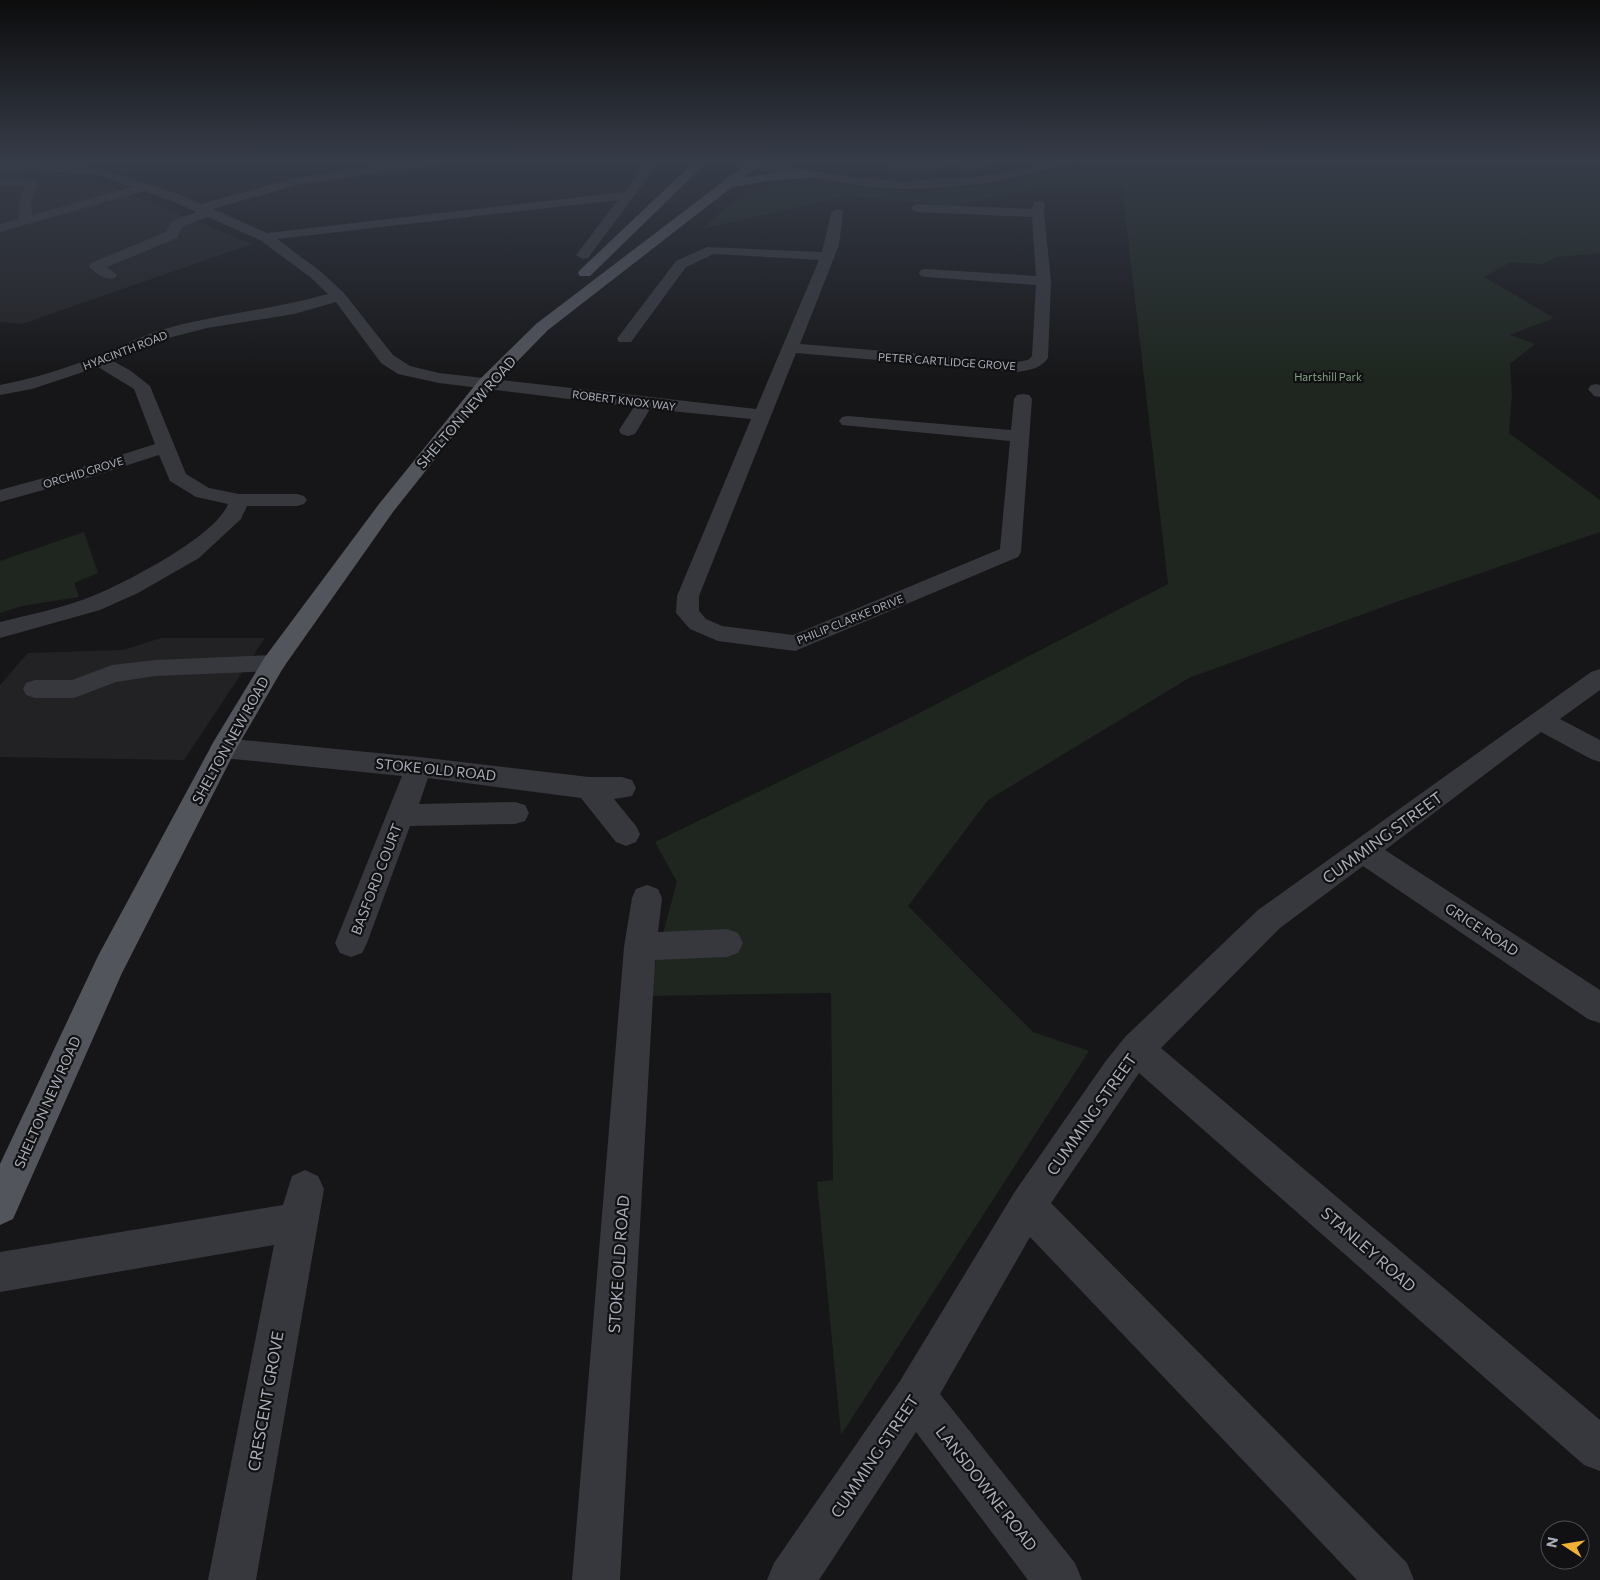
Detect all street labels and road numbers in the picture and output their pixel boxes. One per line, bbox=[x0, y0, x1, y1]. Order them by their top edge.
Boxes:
street label: HYACINTH ROAD bbox=[81, 328, 169, 372]
street label: PETER CARTLIDGE GROVE bbox=[878, 350, 1016, 372]
street label: SHELTON NEW ROAD bbox=[413, 353, 519, 471]
street label: ROBERT KNOX WAY bbox=[571, 387, 677, 413]
street label: ORCHID GROVE bbox=[41, 454, 125, 490]
street label: PHILIP CLARKE DRIVE bbox=[795, 592, 905, 646]
street label: SHELTON NEW ROAD bbox=[188, 673, 272, 807]
street label: STOKE OLD ROAD bbox=[375, 754, 497, 784]
street label: CUMMING STREET bbox=[1318, 787, 1446, 887]
street label: BASFORD COURT bbox=[347, 821, 405, 937]
street label: GRICE ROAD bbox=[1442, 899, 1522, 959]
street label: SHELTON NEW ROAD bbox=[10, 1033, 84, 1171]
street label: CUMMING STREET bbox=[1042, 1050, 1140, 1178]
street label: STOKE OLD ROAD bbox=[604, 1194, 632, 1334]
street label: STANLEY ROAD bbox=[1318, 1203, 1420, 1295]
street label: CRESCENT GROVE bbox=[243, 1330, 287, 1472]
street label: CUMMING STREET bbox=[826, 1391, 922, 1521]
street label: LANSDOWNE ROAD bbox=[932, 1422, 1042, 1554]

